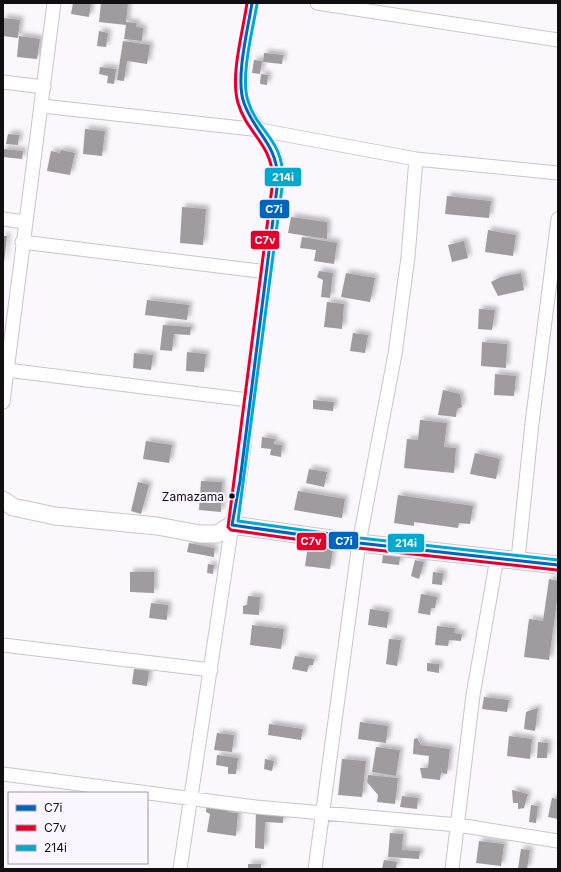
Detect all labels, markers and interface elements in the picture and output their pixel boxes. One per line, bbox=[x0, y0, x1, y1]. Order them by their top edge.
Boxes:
line badge: 214i bbox=[264, 167, 302, 187]
text: 214i bbox=[272, 170, 294, 184]
line badge: C7i bbox=[259, 199, 290, 219]
text: C7i bbox=[265, 202, 283, 216]
line badge: C7v bbox=[250, 230, 280, 250]
text: C7v bbox=[254, 233, 276, 247]
place label: Zamazama bbox=[162, 489, 224, 504]
marker: Zamazama bbox=[227, 491, 237, 501]
line badge: C7i bbox=[328, 531, 359, 550]
line badge: C7v bbox=[296, 532, 327, 551]
line badge: 214i bbox=[387, 533, 425, 553]
text: C7v bbox=[300, 534, 322, 548]
text: C7i bbox=[335, 534, 353, 548]
text: 214i bbox=[395, 536, 417, 550]
legend bbox=[8, 792, 148, 864]
text: C7i bbox=[44, 800, 63, 815]
text: C7v bbox=[44, 820, 67, 835]
text: 214i bbox=[44, 840, 67, 855]

